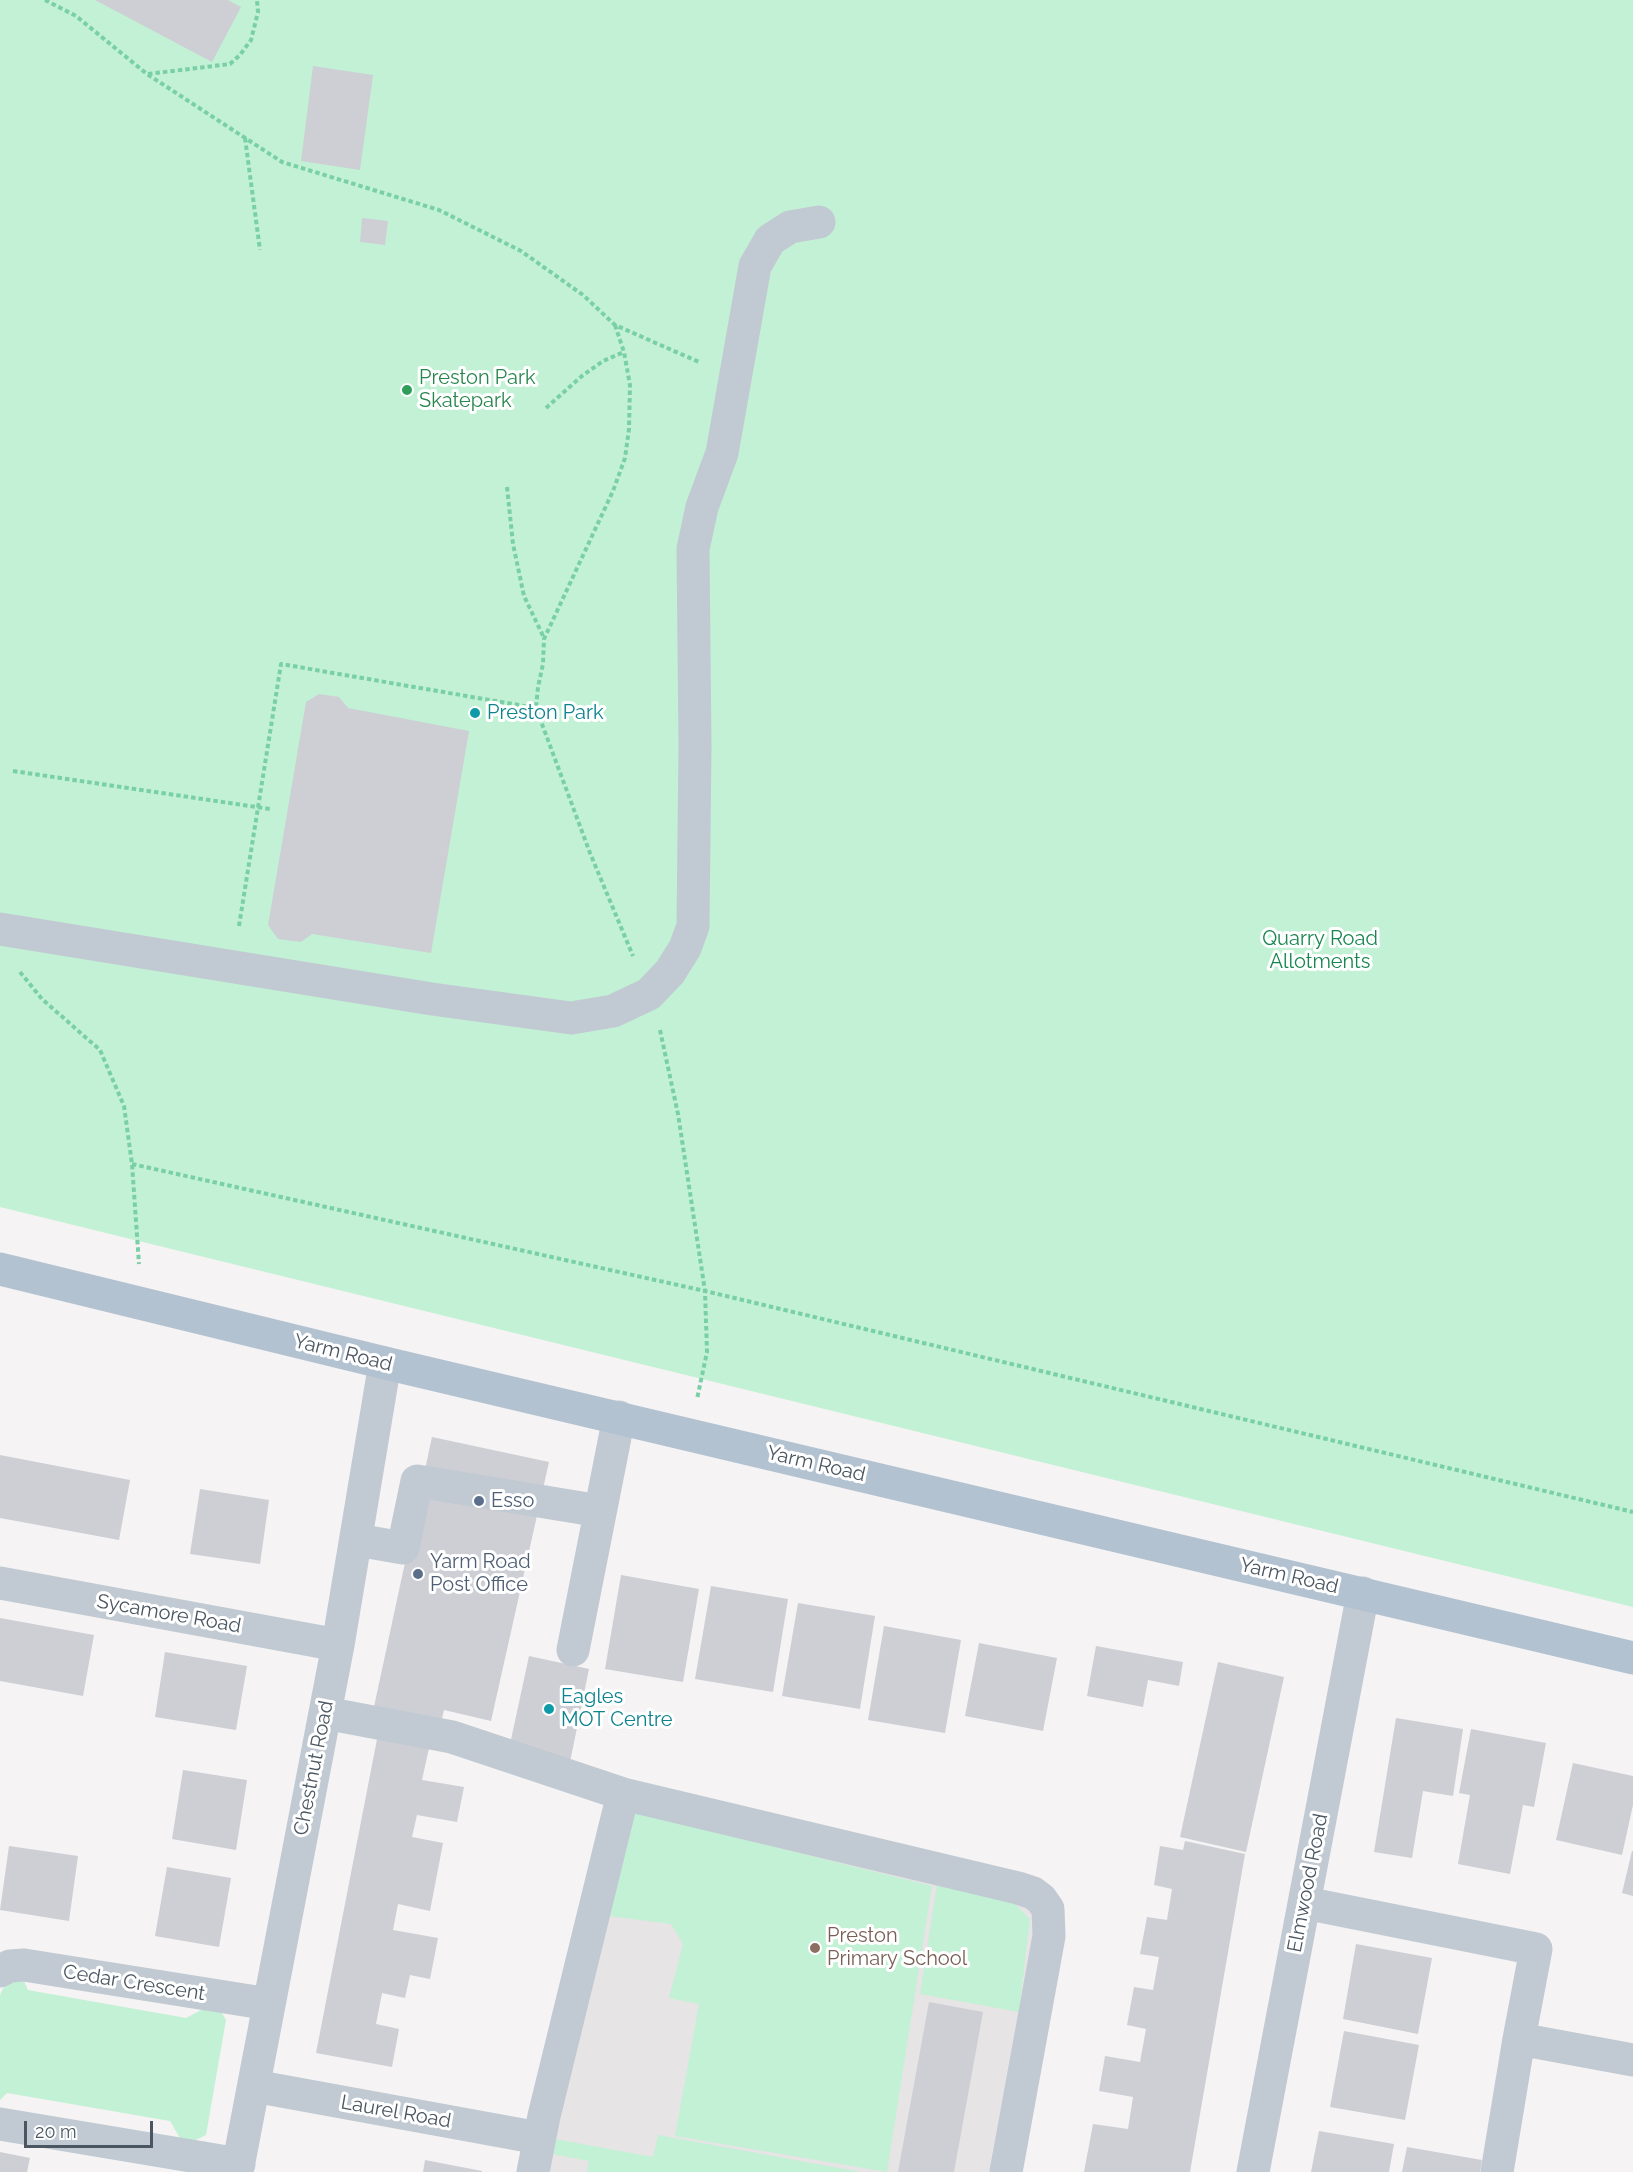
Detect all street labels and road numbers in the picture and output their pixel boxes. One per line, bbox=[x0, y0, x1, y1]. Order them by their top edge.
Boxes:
street label: Yarm Road bbox=[291, 1329, 395, 1377]
street label: Yarm Road bbox=[764, 1441, 868, 1487]
street label: Yarm Road bbox=[1237, 1553, 1341, 1599]
street label: Sycamore Road bbox=[95, 1590, 243, 1638]
street label: Chestnut Road bbox=[289, 1699, 339, 1837]
street label: Elmwood Road bbox=[1283, 1812, 1333, 1954]
street label: Cedar Crescent bbox=[61, 1960, 207, 2006]
street label: Laurel Road bbox=[339, 2091, 453, 2133]

